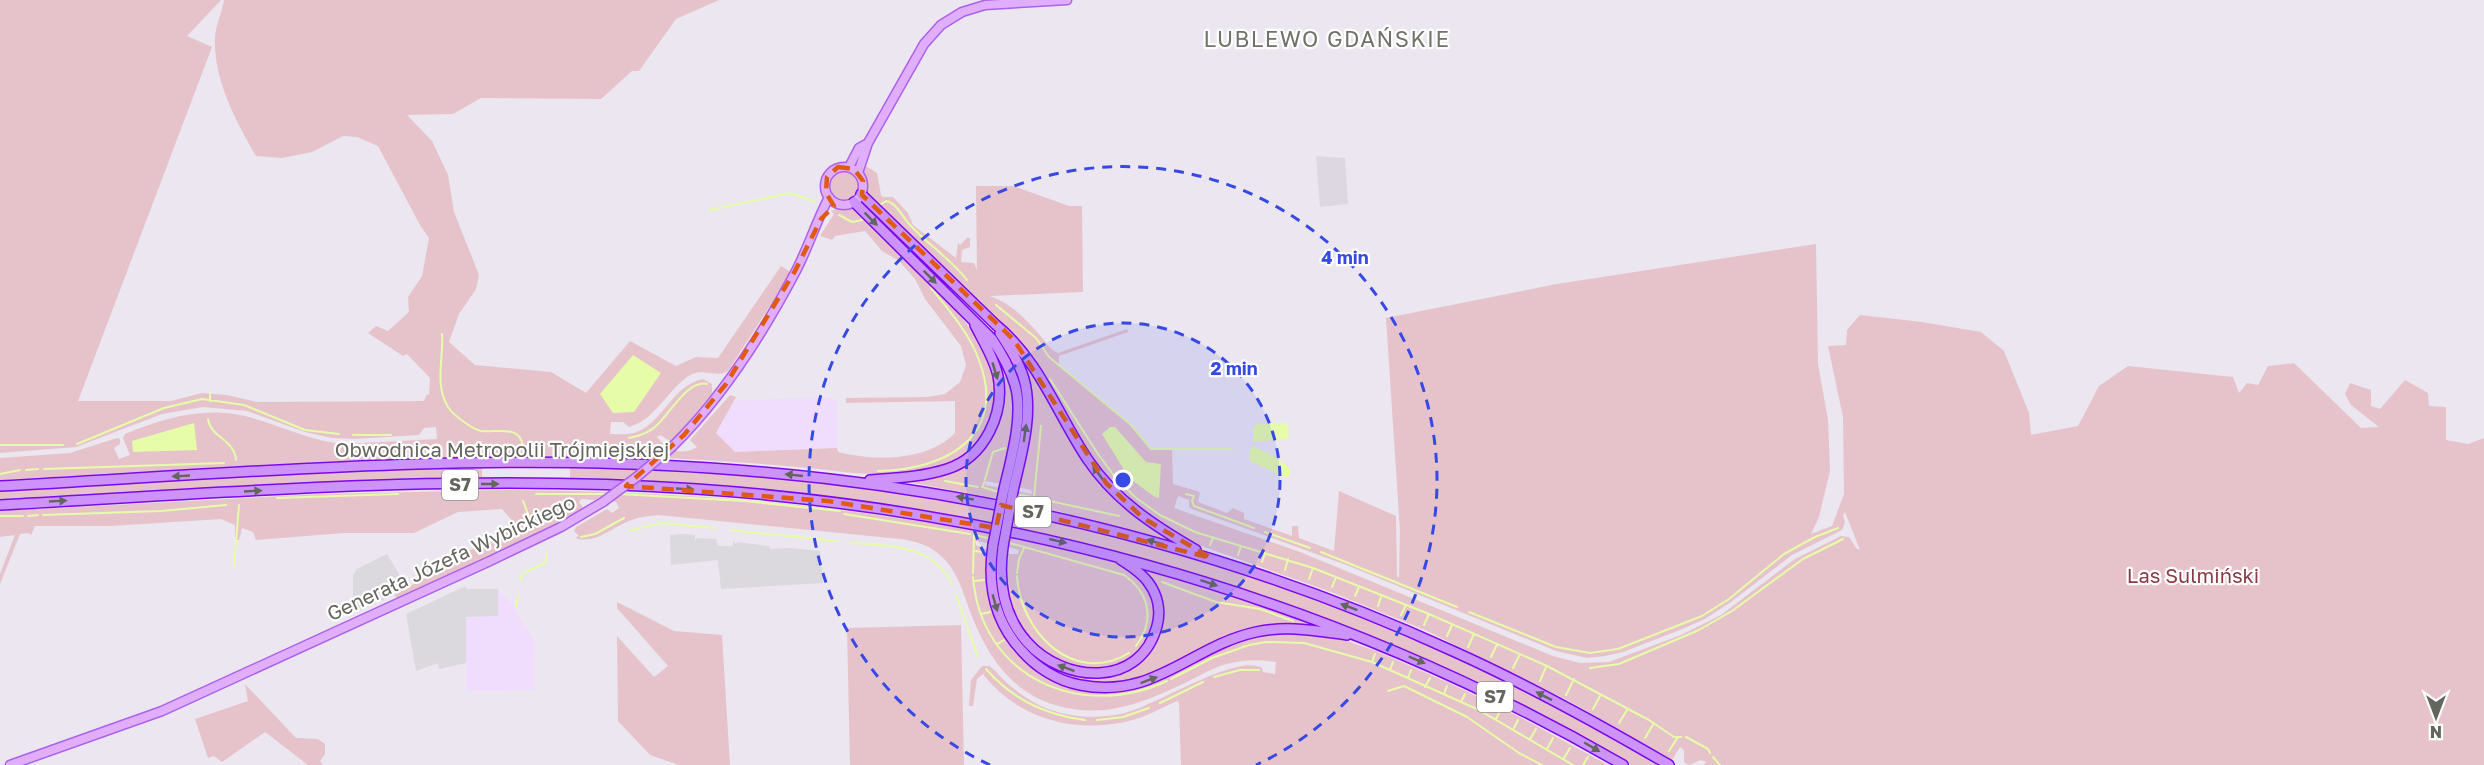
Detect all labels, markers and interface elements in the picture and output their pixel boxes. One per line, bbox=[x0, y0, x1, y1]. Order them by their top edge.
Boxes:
district label: LUBLEWO GDAŃSKIE bbox=[1204, 25, 1450, 52]
one-way arrow bbox=[864, 211, 878, 226]
text: 4 min bbox=[1321, 246, 1369, 268]
one-way arrow bbox=[922, 269, 936, 283]
text: 2 min bbox=[1210, 357, 1258, 379]
one-way arrow bbox=[991, 362, 1000, 380]
one-way arrow bbox=[1020, 424, 1029, 443]
street label: Obwodnica Metropolii Trójmiejskiej bbox=[335, 437, 669, 461]
one-way arrow bbox=[1092, 466, 1104, 482]
road number: S7 bbox=[442, 470, 478, 500]
one-way arrow bbox=[784, 470, 803, 480]
centre of rings bbox=[1113, 470, 1133, 490]
one-way arrow bbox=[172, 471, 191, 481]
one-way arrow bbox=[481, 479, 500, 489]
one-way arrow bbox=[675, 484, 694, 493]
one-way arrow bbox=[244, 487, 263, 496]
street label: Generała Józefa Wybickiego bbox=[323, 489, 578, 625]
one-way arrow bbox=[955, 494, 974, 503]
one-way arrow bbox=[49, 497, 68, 506]
road number: S7 bbox=[1015, 497, 1051, 527]
one-way arrow bbox=[1049, 537, 1067, 547]
one-way arrow bbox=[1145, 537, 1163, 546]
park label: Las Sulmiński bbox=[2127, 563, 2259, 587]
one-way arrow bbox=[1200, 578, 1218, 588]
one-way arrow bbox=[991, 594, 1000, 612]
one-way arrow bbox=[1339, 602, 1357, 612]
one-way arrow bbox=[1408, 656, 1426, 666]
one-way arrow bbox=[1056, 662, 1074, 672]
one-way arrow bbox=[1140, 674, 1158, 684]
road number: S7 bbox=[1477, 682, 1513, 712]
north arrow bbox=[2406, 687, 2466, 747]
one-way arrow bbox=[1536, 691, 1553, 701]
text: N bbox=[2430, 722, 2442, 742]
one-way arrow bbox=[1584, 742, 1601, 752]

